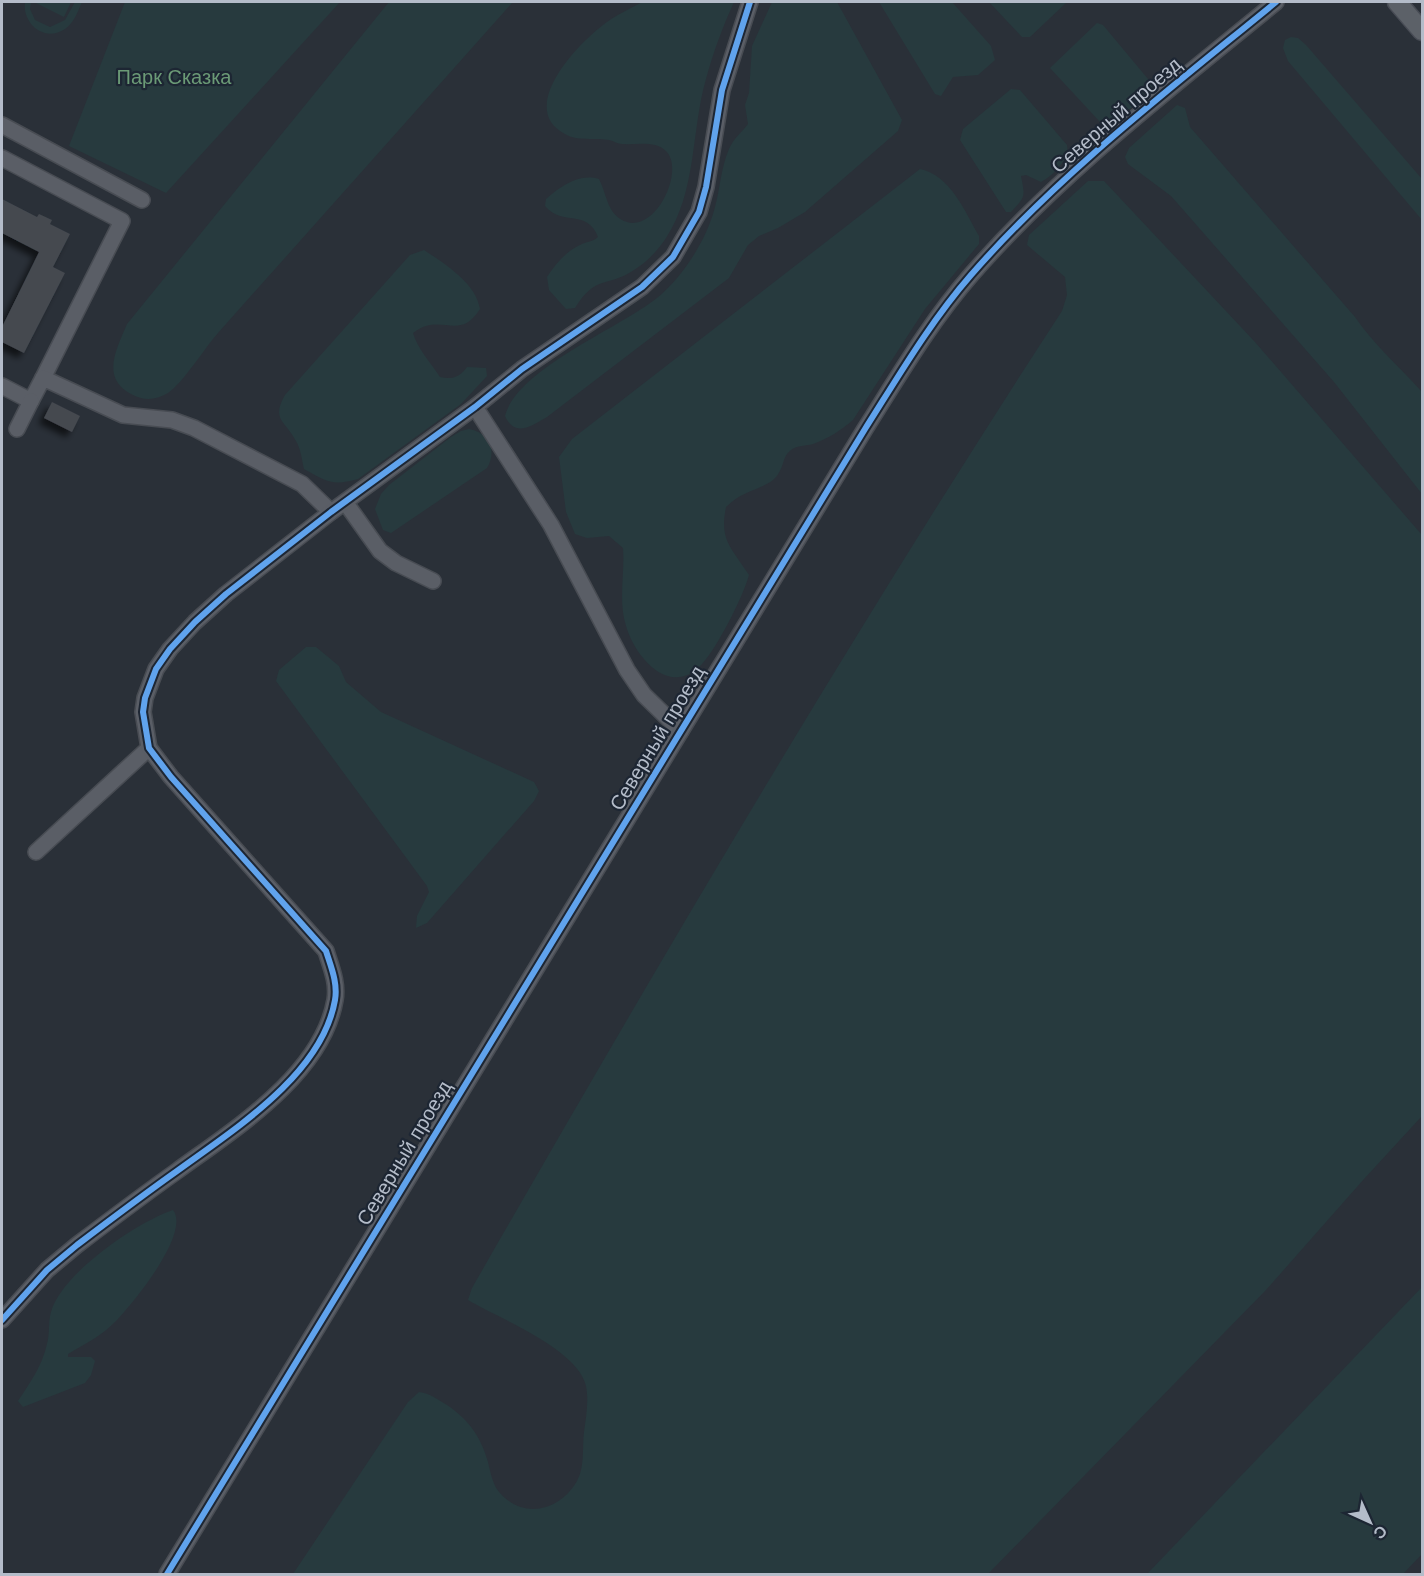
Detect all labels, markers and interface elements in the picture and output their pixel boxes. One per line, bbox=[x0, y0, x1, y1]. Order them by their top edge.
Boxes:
street label: Северный проезд bbox=[1047, 53, 1186, 177]
park label: Парк Сказка bbox=[117, 66, 232, 88]
street label: Северный проезд bbox=[605, 662, 709, 814]
street label: Северный проезд bbox=[352, 1077, 456, 1229]
north arrow bbox=[1340, 1492, 1400, 1552]
text: С bbox=[1370, 1522, 1390, 1543]

